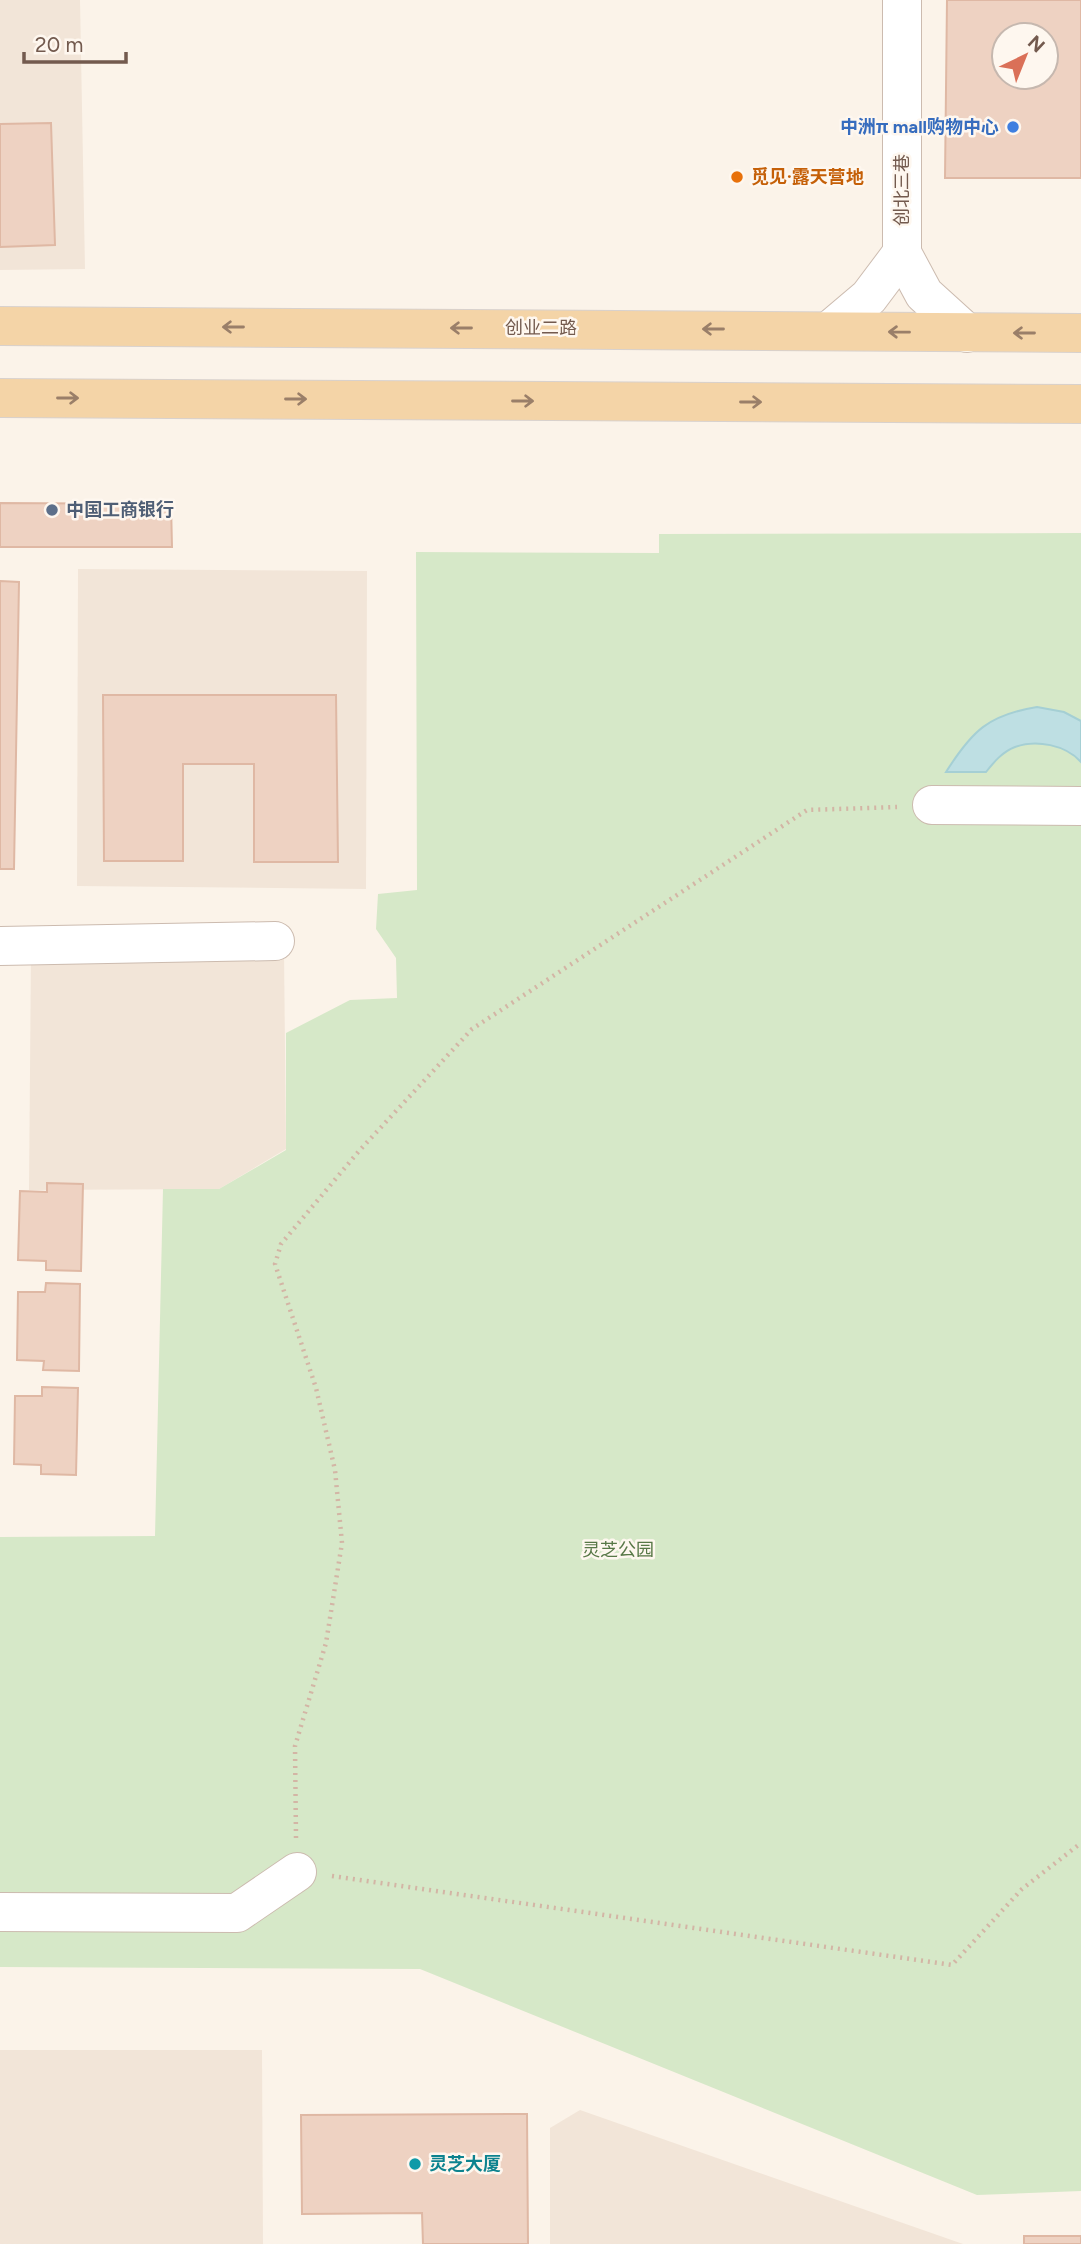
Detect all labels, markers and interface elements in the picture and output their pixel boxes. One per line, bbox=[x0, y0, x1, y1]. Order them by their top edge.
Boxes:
scale bar bbox=[24, 21, 126, 65]
north arrow bbox=[990, 21, 1060, 91]
text: N bbox=[1023, 31, 1049, 57]
text: 20 m bbox=[35, 32, 83, 57]
place label: 中洲π mall购物中心 bbox=[840, 116, 999, 138]
marker: 中洲π mall购物中心 bbox=[1005, 119, 1021, 135]
street label: 创北三巷 bbox=[891, 154, 913, 226]
place label: 觅见·露天营地 bbox=[751, 166, 864, 188]
marker: 觅见·露天营地 bbox=[729, 169, 745, 185]
street label: 创业二路 bbox=[505, 317, 577, 339]
one-way arrow bbox=[222, 320, 245, 334]
one-way arrow bbox=[450, 321, 473, 335]
one-way arrow bbox=[702, 322, 725, 336]
one-way arrow bbox=[888, 325, 911, 338]
one-way arrow bbox=[1013, 326, 1036, 340]
one-way arrow bbox=[56, 391, 79, 405]
one-way arrow bbox=[284, 392, 307, 406]
one-way arrow bbox=[511, 394, 534, 408]
one-way arrow bbox=[739, 395, 762, 409]
place label: 中国工商银行 bbox=[66, 499, 174, 521]
marker: 中国工商银行 bbox=[44, 502, 60, 518]
park label: 灵芝公园 bbox=[582, 1539, 654, 1561]
place label: 灵芝大厦 bbox=[429, 2153, 501, 2175]
marker: 灵芝大厦 bbox=[407, 2156, 423, 2172]

